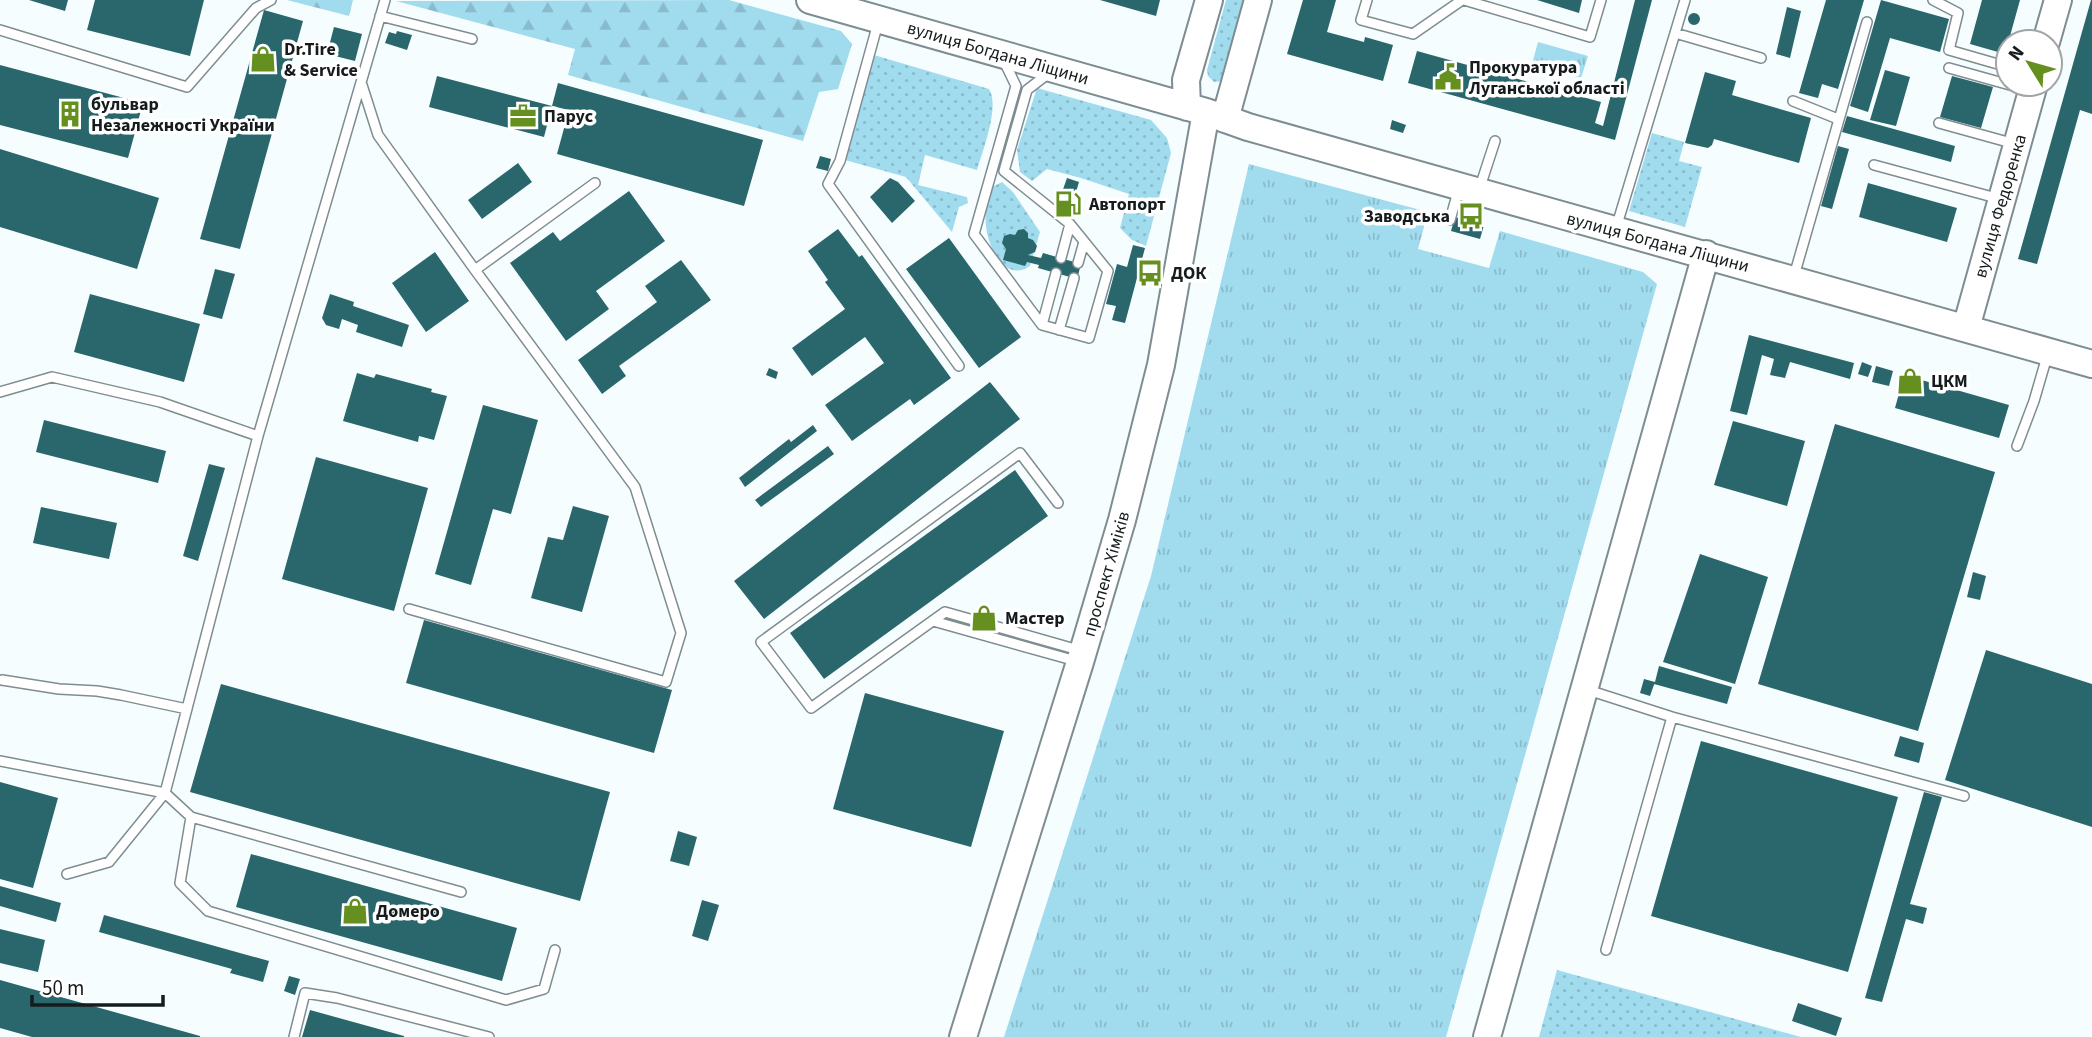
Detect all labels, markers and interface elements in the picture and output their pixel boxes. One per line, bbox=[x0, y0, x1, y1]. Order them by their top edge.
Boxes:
street label: вулиця Богдана Ліщини bbox=[904, 16, 1092, 91]
north arrow bbox=[1994, 28, 2064, 98]
place label: Dr.Tire & Service bbox=[284, 37, 358, 83]
text: N bbox=[2002, 40, 2031, 67]
shop icon: Dr.Tire & Service bbox=[248, 44, 278, 74]
place label: Прокуратура Луганської області bbox=[1468, 55, 1625, 101]
public building icon: Прокуратура Луганської області bbox=[1433, 62, 1463, 92]
place label: бульвар Незалежності України bbox=[91, 92, 275, 138]
building icon: бульвар Незалежності України bbox=[55, 99, 85, 129]
office icon: Парус bbox=[508, 101, 538, 131]
place label: Парус bbox=[544, 104, 594, 129]
street label: вулиця Федоренка bbox=[1968, 131, 2033, 281]
fuel station icon: Автопорт bbox=[1053, 189, 1083, 219]
place label: Автопорт bbox=[1088, 192, 1166, 217]
bus stop icon: Заводська bbox=[1456, 201, 1486, 231]
place label: Заводська bbox=[1364, 204, 1450, 229]
street label: вулиця Богдана Ліщини bbox=[1564, 206, 1752, 279]
bus stop icon: ДОК bbox=[1135, 258, 1165, 288]
place label: ДОК bbox=[1171, 261, 1207, 286]
shop icon: ЦКМ bbox=[1895, 366, 1925, 396]
place label: ЦКМ bbox=[1931, 369, 1968, 394]
street label: проспект Хіміків bbox=[1077, 509, 1136, 640]
shop icon: Мастер bbox=[969, 603, 999, 633]
place label: Мастер bbox=[1005, 606, 1065, 631]
shop icon: Домеро bbox=[340, 896, 370, 926]
place label: Домеро bbox=[376, 899, 440, 924]
scale bar bbox=[32, 964, 163, 1008]
text: 50 m bbox=[42, 973, 84, 1003]

